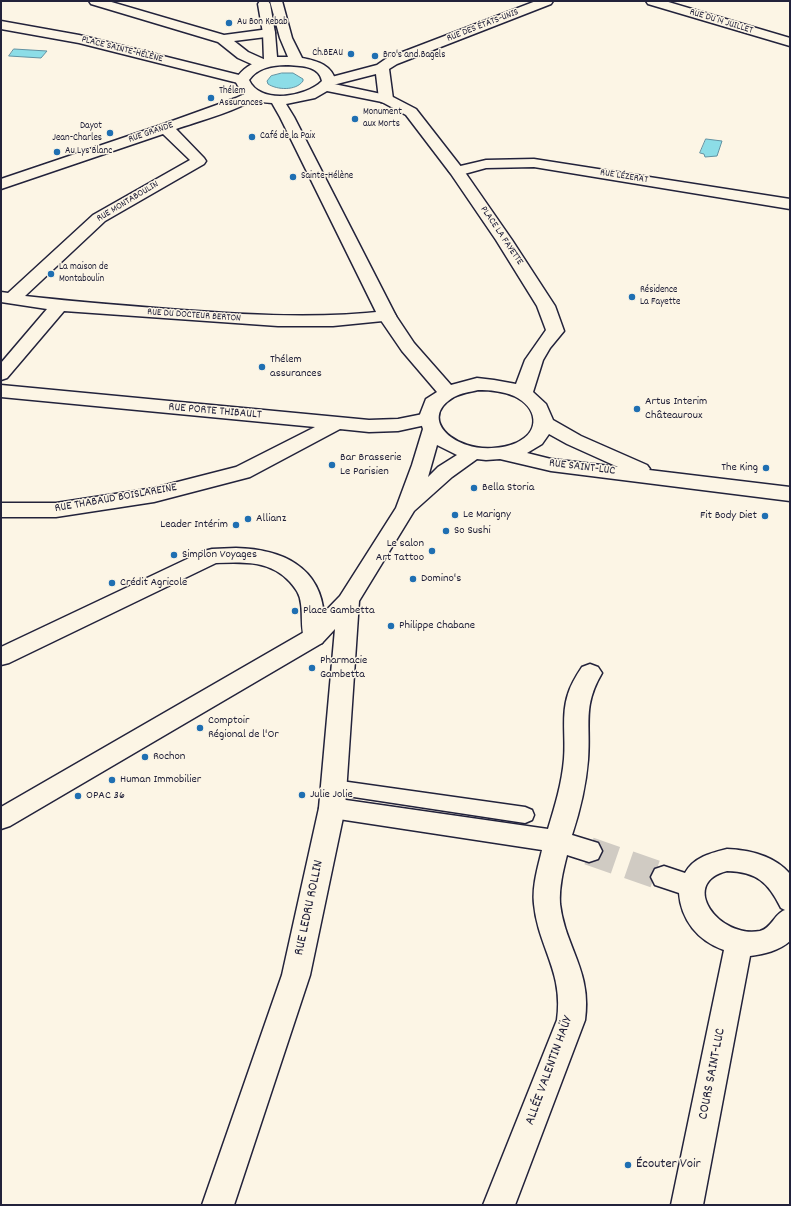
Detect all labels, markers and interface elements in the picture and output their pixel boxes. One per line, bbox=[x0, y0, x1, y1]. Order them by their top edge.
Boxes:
street label: RUE DES ÉTATS-UNIS bbox=[445, 7, 521, 45]
street label: RUE DU 14 JUILLET bbox=[688, 7, 754, 37]
place label: Au Bon Kebab bbox=[237, 17, 288, 29]
marker: Au Bon Kebab bbox=[224, 18, 234, 28]
street label: PLACE SAINTE-HÉLÈNE bbox=[80, 34, 164, 66]
place label: Ch.BEAU bbox=[312, 48, 343, 60]
marker: Ch.BEAU bbox=[346, 49, 356, 59]
place label: Bro's and Bagels bbox=[383, 50, 445, 62]
marker: Bro's and Bagels bbox=[370, 51, 380, 61]
place label: Thélem Assurances bbox=[219, 86, 263, 110]
marker: Thélem Assurances bbox=[206, 93, 216, 103]
place label: Monument aux Morts bbox=[363, 107, 402, 130]
marker: Monument aux Morts bbox=[350, 114, 360, 124]
street label: RUE GRANDE bbox=[127, 120, 175, 146]
place label: Dayot Jean-Charles bbox=[52, 121, 102, 144]
marker: Dayot Jean-Charles bbox=[105, 128, 115, 138]
place label: Café de la Paix bbox=[260, 131, 315, 143]
marker: Café de la Paix bbox=[247, 132, 257, 142]
place label: Au Lys Blanc bbox=[65, 146, 112, 158]
marker: Au Lys Blanc bbox=[52, 147, 62, 157]
street label: RUE LÉZERAT bbox=[599, 167, 649, 187]
place label: Sainte-Hélène bbox=[301, 171, 353, 183]
marker: Sainte-Hélène bbox=[288, 172, 298, 182]
street label: RUE MONTABOULIN bbox=[95, 179, 161, 225]
street label: PLACE LA FAYETTE bbox=[477, 204, 525, 268]
place label: La maison de Montaboulin bbox=[59, 262, 108, 286]
marker: La maison de Montaboulin bbox=[46, 269, 56, 279]
place label: Résidence La Fayette bbox=[640, 285, 680, 308]
marker: Résidence La Fayette bbox=[627, 292, 637, 302]
street label: RUE DU DOCTEUR BERTON bbox=[147, 307, 241, 325]
place label: Thélem assurances bbox=[270, 353, 322, 381]
marker: Thélem assurances bbox=[257, 362, 267, 372]
place label: Artus Interim Châteauroux bbox=[645, 395, 707, 423]
street label: RUE PORTE THIBAULT bbox=[168, 401, 262, 423]
marker: Artus Interim Châteauroux bbox=[632, 404, 642, 414]
place label: Bar Brasserie Le Parisien bbox=[340, 451, 402, 479]
street label: RUE SAINT-LUC bbox=[548, 457, 616, 479]
marker: Bar Brasserie Le Parisien bbox=[327, 460, 337, 470]
place label: The King bbox=[721, 461, 758, 475]
marker: The King bbox=[761, 463, 771, 473]
street label: RUE THABAUD BOISLAREINE bbox=[54, 481, 178, 517]
place label: Bella Storia bbox=[482, 481, 534, 495]
marker: Bella Storia bbox=[469, 483, 479, 493]
place label: Le Marigny bbox=[463, 508, 511, 522]
place label: Fit Body Diet bbox=[700, 509, 757, 523]
marker: Le Marigny bbox=[450, 510, 460, 520]
marker: Fit Body Diet bbox=[760, 511, 770, 521]
place label: Allianz bbox=[256, 512, 286, 526]
marker: Allianz bbox=[243, 514, 253, 524]
place label: Leader Intérim bbox=[160, 518, 228, 532]
marker: Leader Intérim bbox=[231, 520, 241, 530]
place label: So Sushi bbox=[454, 524, 491, 538]
marker: So Sushi bbox=[441, 526, 451, 536]
place label: Le salon Art Tattoo bbox=[376, 537, 424, 565]
marker: Le salon Art Tattoo bbox=[427, 546, 437, 556]
place label: Simplon Voyages bbox=[182, 548, 257, 562]
marker: Simplon Voyages bbox=[169, 550, 179, 560]
place label: Domino's bbox=[421, 572, 461, 586]
marker: Domino's bbox=[408, 574, 418, 584]
place label: Crédit Agricole bbox=[120, 576, 187, 590]
marker: Crédit Agricole bbox=[107, 578, 117, 588]
place label: Place Gambetta bbox=[303, 604, 375, 618]
marker: Place Gambetta bbox=[290, 606, 300, 616]
place label: Philippe Chabane bbox=[399, 619, 475, 633]
marker: Philippe Chabane bbox=[386, 621, 396, 631]
place label: Pharmacie Gambetta bbox=[320, 654, 367, 682]
marker: Pharmacie Gambetta bbox=[307, 663, 317, 673]
place label: Comptoir Régional de l'Or bbox=[208, 714, 279, 742]
marker: Comptoir Régional de l'Or bbox=[195, 723, 205, 733]
place label: Rochon bbox=[153, 750, 185, 764]
marker: Rochon bbox=[140, 752, 150, 762]
place label: Human Immobilier bbox=[120, 773, 201, 787]
marker: Human Immobilier bbox=[107, 775, 117, 785]
place label: Julie Jolie bbox=[310, 788, 353, 802]
place label: OPAC 36 bbox=[86, 789, 125, 803]
marker: Julie Jolie bbox=[297, 790, 307, 800]
marker: OPAC 36 bbox=[73, 791, 83, 801]
street label: RUE LEDRU ROLLIN bbox=[292, 859, 328, 957]
street label: ALLÉE VALENTIN HAÜY bbox=[522, 1014, 578, 1128]
street label: COURS SAINT-LUC bbox=[696, 1027, 730, 1121]
place label: Écouter Voir bbox=[636, 1157, 701, 1173]
marker: Écouter Voir bbox=[623, 1160, 633, 1170]

